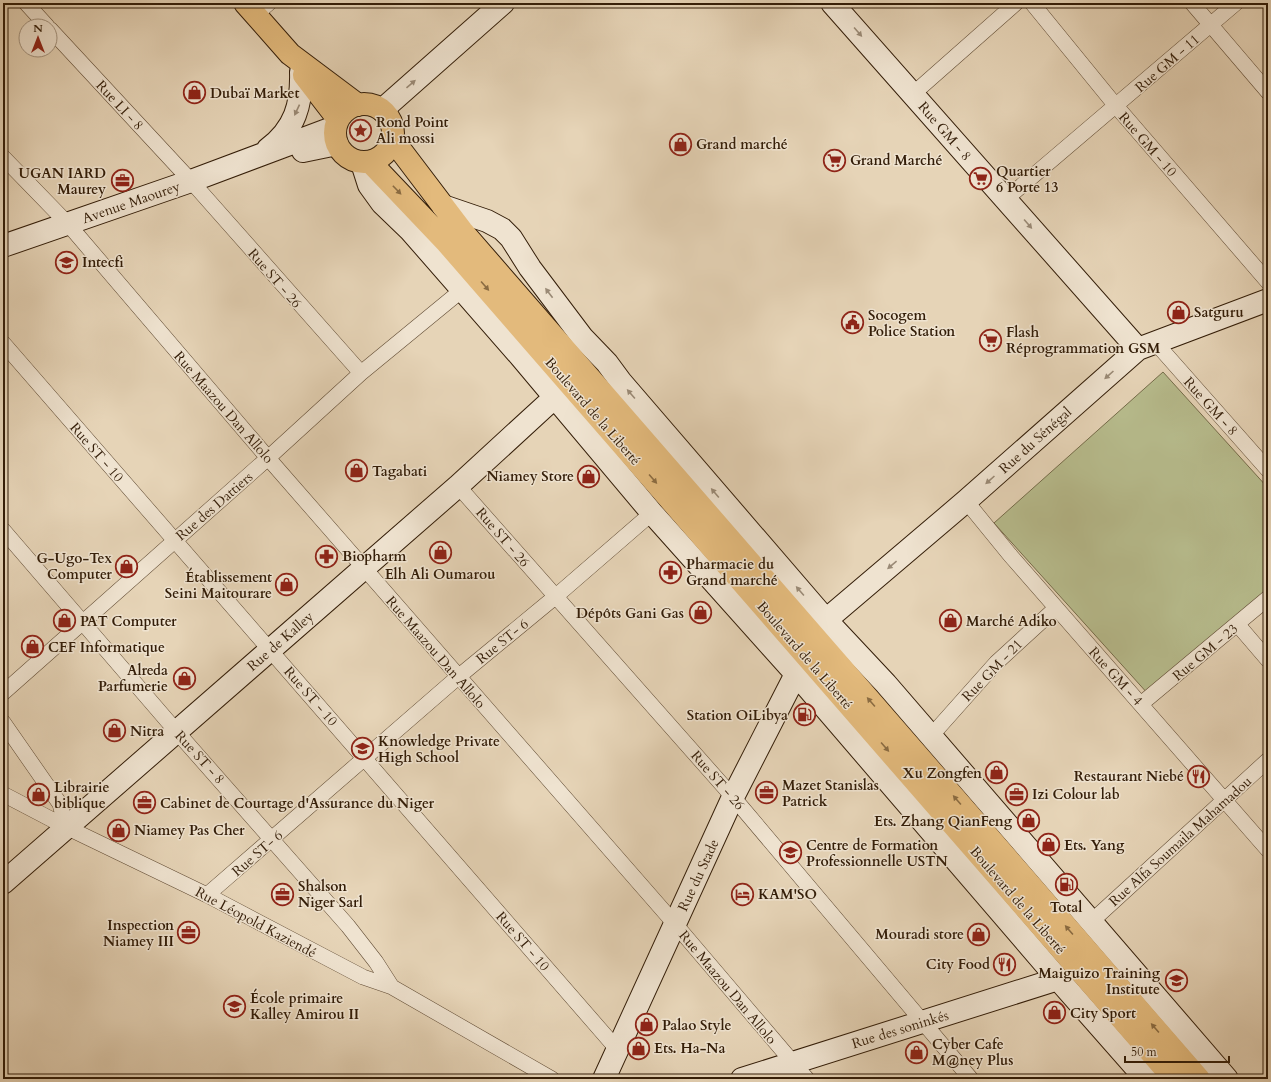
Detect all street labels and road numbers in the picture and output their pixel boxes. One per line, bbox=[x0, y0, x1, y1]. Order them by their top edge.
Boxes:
street label: Rue GM - 11 bbox=[1131, 30, 1204, 97]
street label: Rue LI - 8 bbox=[92, 76, 148, 134]
street label: Rue GM - 8 bbox=[914, 98, 976, 165]
street label: Rue GM - 10 bbox=[1114, 108, 1181, 181]
street label: Avenue Maourey bbox=[80, 177, 183, 228]
street label: Rue ST - 26 bbox=[244, 245, 306, 312]
street label: Rue Maazou Dan Allolo bbox=[170, 347, 278, 468]
street label: Boulevard de la Liberté bbox=[540, 353, 645, 469]
street label: Rue GM - 8 bbox=[1179, 373, 1242, 440]
street label: Rue du Sénégal bbox=[995, 402, 1076, 478]
street label: Rue ST - 10 bbox=[66, 419, 128, 486]
street label: Rue des Dattiers bbox=[172, 467, 257, 545]
street label: Rue ST - 26 bbox=[472, 504, 534, 571]
street label: Rue Maazou Dan Allolo bbox=[382, 592, 490, 713]
street label: Boulevard de la Liberté bbox=[752, 597, 857, 713]
street label: Rue de Kalley bbox=[243, 607, 318, 676]
street label: Rue ST- 6 bbox=[472, 615, 532, 668]
street label: Rue GM - 23 bbox=[1169, 619, 1242, 685]
street label: Rue GM - 21 bbox=[958, 635, 1027, 706]
street label: Rue GM - 4 bbox=[1084, 643, 1147, 710]
street label: Rue ST - 10 bbox=[280, 663, 342, 730]
street label: Rue ST - 8 bbox=[171, 727, 229, 788]
street label: Rue ST - 26 bbox=[687, 747, 749, 814]
street label: Rue Alfa Soumaila Mahamadou bbox=[1105, 772, 1256, 911]
street label: Rue ST- 6 bbox=[228, 826, 287, 881]
street label: Rue du Stade bbox=[673, 836, 723, 914]
street label: Boulevard de la Liberté bbox=[965, 842, 1070, 958]
street label: Rue Léopold Kaziendé bbox=[192, 882, 320, 962]
street label: Rue ST - 10 bbox=[492, 908, 554, 975]
street label: Rue Maazou Dan Allolo bbox=[674, 926, 781, 1049]
street label: Rue des soninkés bbox=[849, 1006, 951, 1053]

